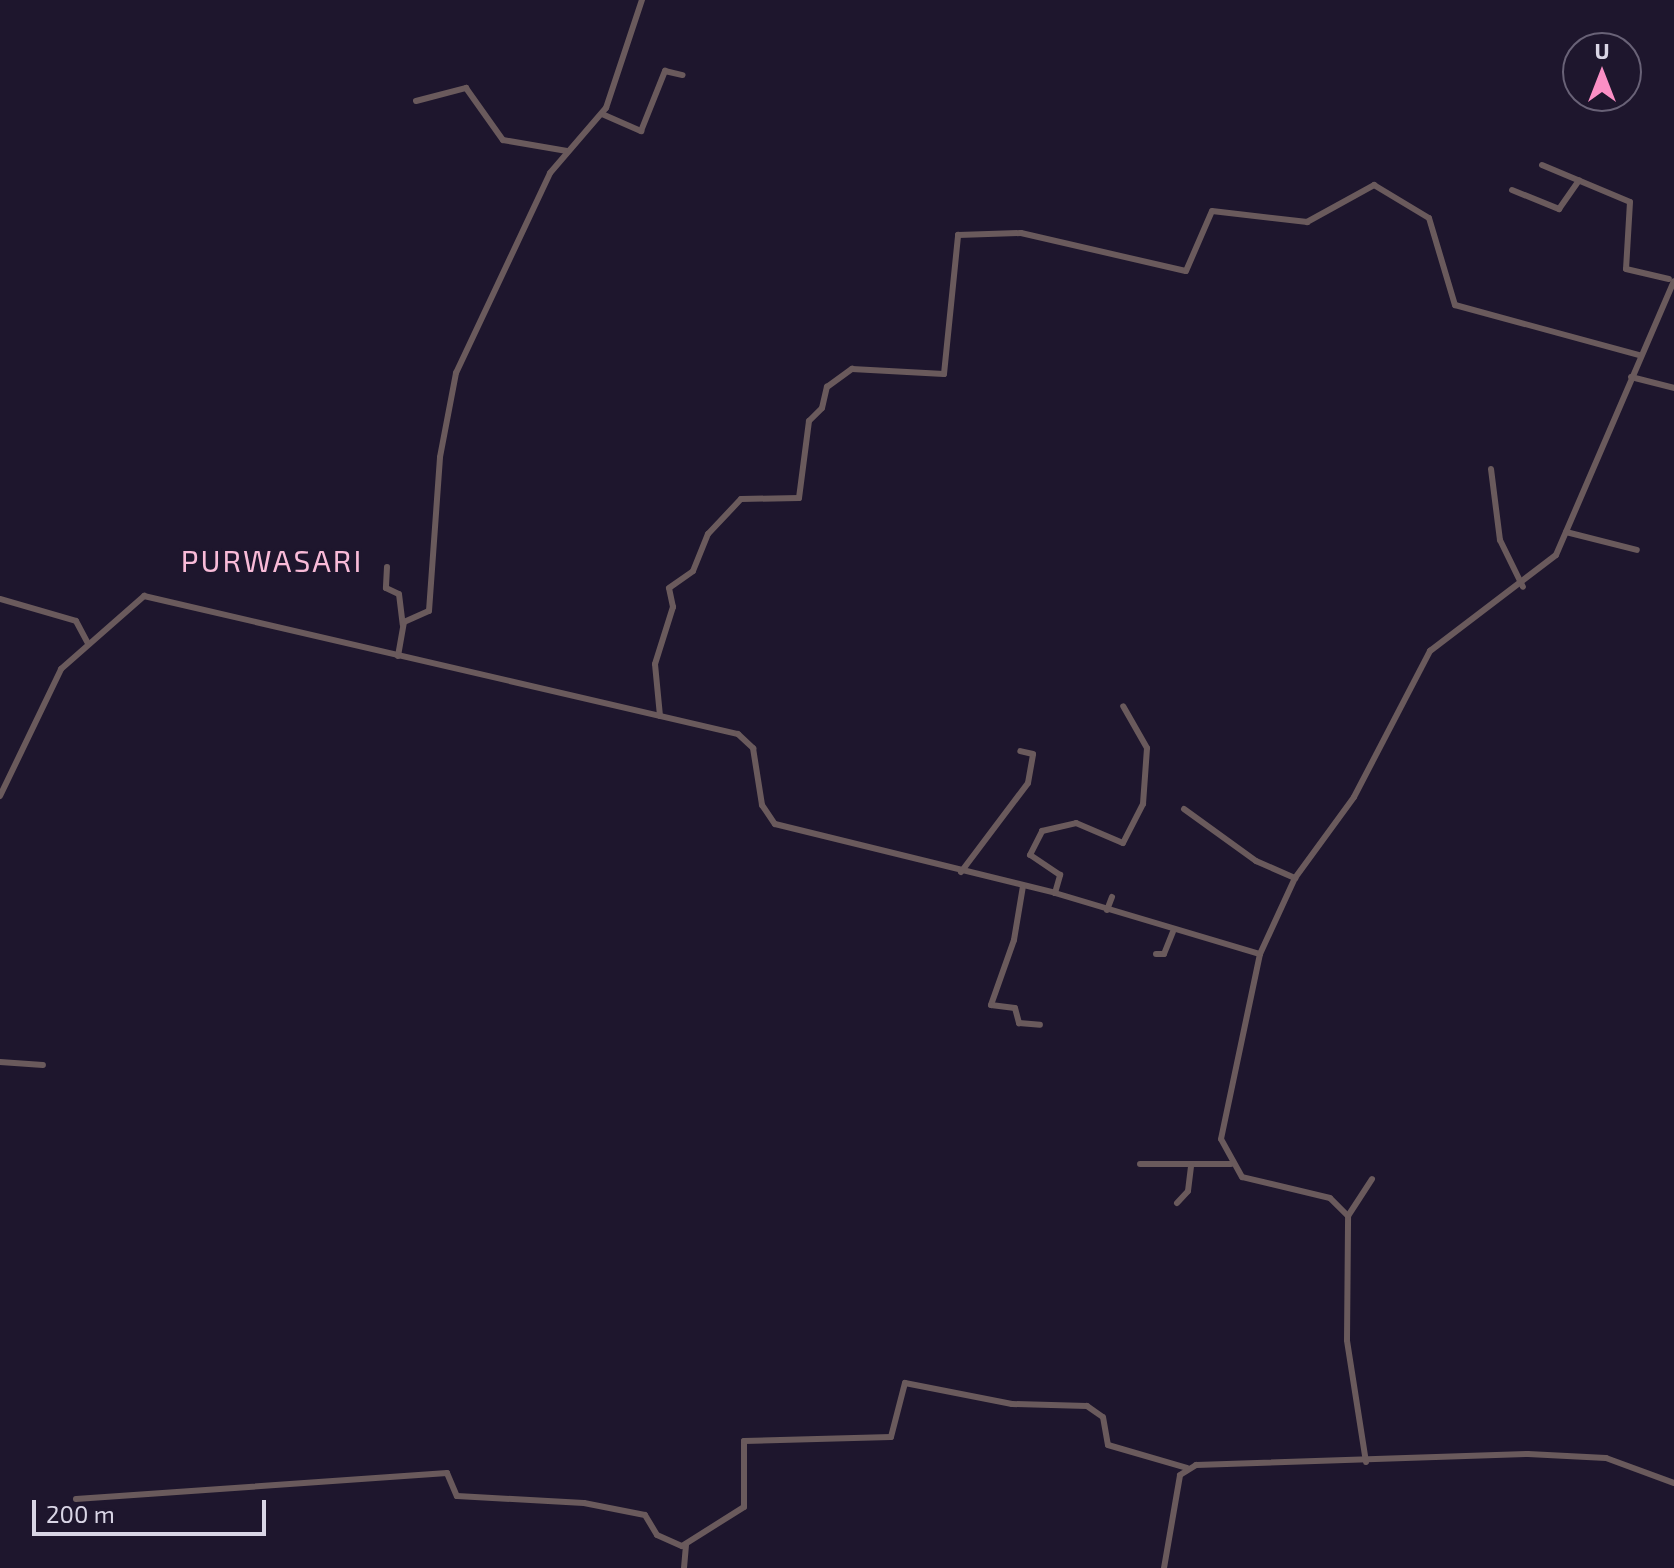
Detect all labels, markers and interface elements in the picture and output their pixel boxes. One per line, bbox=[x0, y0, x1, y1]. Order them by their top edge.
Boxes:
north arrow bbox=[1562, 32, 1642, 112]
text: U bbox=[1594, 37, 1610, 63]
district label: PURWASARI bbox=[181, 542, 363, 578]
scale bar bbox=[36, 1484, 270, 1534]
text: 200 m bbox=[46, 1499, 115, 1528]

